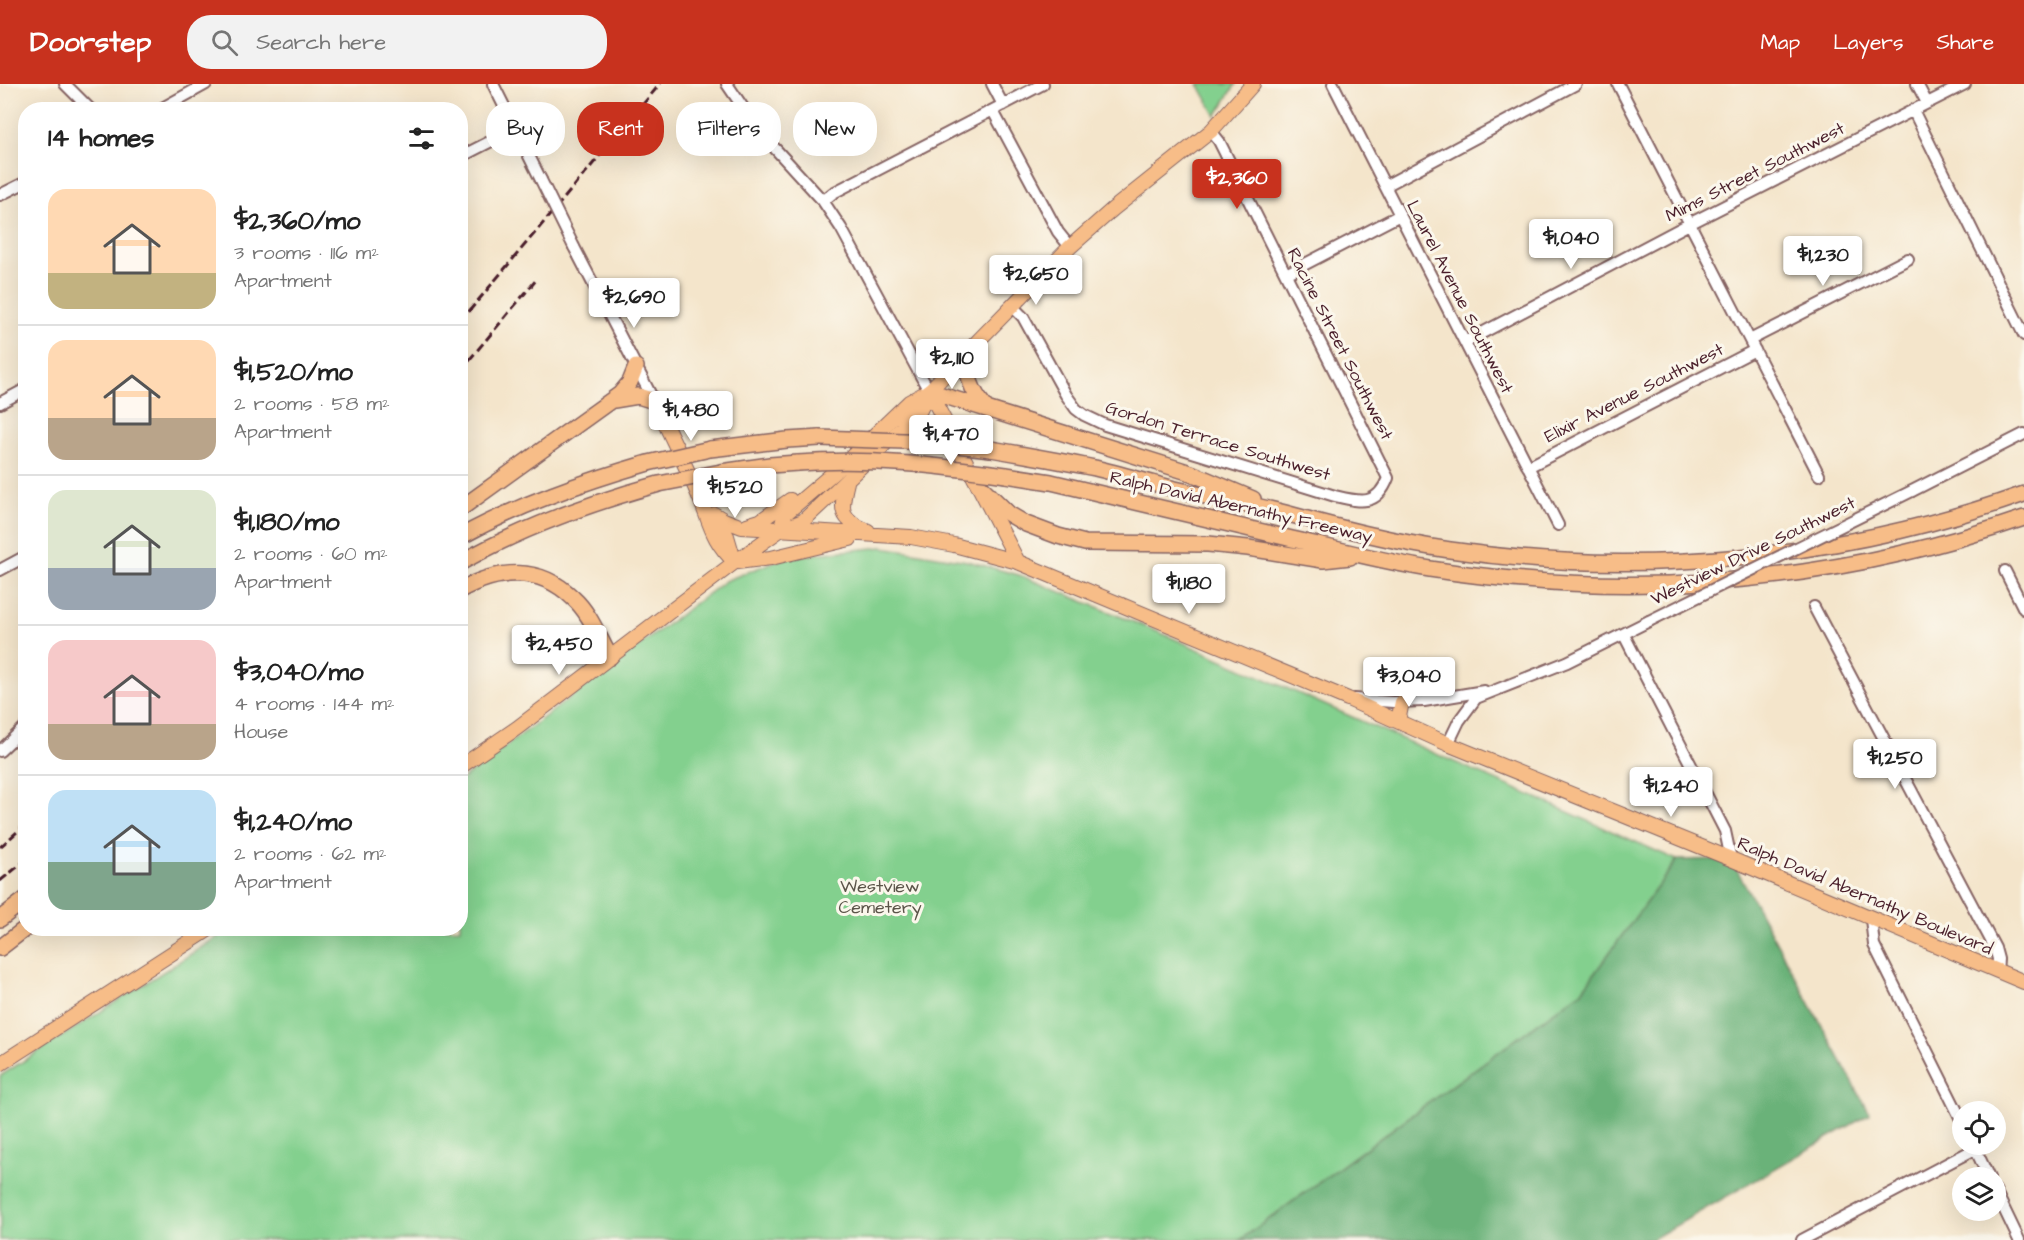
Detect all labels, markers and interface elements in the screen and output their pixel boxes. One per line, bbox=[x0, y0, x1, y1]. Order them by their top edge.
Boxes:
search box bbox=[187, 15, 607, 69]
text: Doorstep bbox=[30, 23, 151, 62]
icon: search bbox=[208, 26, 241, 59]
text: Search here bbox=[256, 27, 386, 58]
text: Map bbox=[1760, 28, 1800, 57]
text: Layers bbox=[1833, 28, 1903, 57]
text: Share bbox=[1936, 28, 1994, 57]
chip: Buy bbox=[486, 102, 565, 156]
chip: Rent bbox=[577, 102, 664, 156]
chip: Filters bbox=[676, 102, 781, 156]
chip: New bbox=[793, 102, 877, 156]
street label: Mims Street Southwest bbox=[1661, 116, 1850, 228]
text: 14 homes bbox=[48, 120, 154, 156]
icon: filters bbox=[405, 122, 438, 155]
pin: $2,360 bbox=[1188, 159, 1286, 210]
text: $2,360 bbox=[1206, 164, 1268, 192]
street label: Laurel Avenue Southwest bbox=[1400, 196, 1520, 399]
text: $2,360/mo bbox=[234, 203, 361, 239]
icon: home bbox=[96, 213, 168, 285]
pin: $1,040 bbox=[1522, 219, 1620, 270]
text: $1,040 bbox=[1543, 224, 1599, 252]
pin: $1,230 bbox=[1774, 236, 1872, 287]
text: 3 rooms · 116 m² bbox=[234, 239, 379, 267]
text: $1,230 bbox=[1797, 241, 1849, 269]
street label: Racine Street Southwest bbox=[1281, 244, 1400, 445]
pin: $2,650 bbox=[987, 255, 1085, 306]
text: $2,650 bbox=[1003, 260, 1069, 288]
text: Apartment bbox=[234, 267, 332, 295]
pin: $2,690 bbox=[585, 278, 683, 329]
text: $2,690 bbox=[603, 283, 665, 311]
street label: Elixir Avenue Southwest bbox=[1540, 337, 1728, 449]
pin: $2,110 bbox=[903, 339, 1001, 390]
text: $2,110 bbox=[930, 344, 974, 372]
text: $1,520/mo bbox=[234, 354, 353, 390]
icon: home bbox=[96, 364, 168, 436]
text: 2 rooms · 58 m² bbox=[234, 390, 390, 418]
pin: $1,480 bbox=[642, 391, 740, 442]
street label: Gordon Terrace Southwest bbox=[1102, 395, 1334, 487]
text: $1,480 bbox=[663, 396, 719, 424]
pin: $1,470 bbox=[902, 415, 1000, 466]
text: Apartment bbox=[234, 418, 332, 446]
text: $1,470 bbox=[923, 420, 979, 448]
street label: Ralph David Abernathy Freeway bbox=[1107, 465, 1375, 550]
pin: $1,520 bbox=[686, 468, 784, 519]
text: $1,520 bbox=[707, 473, 763, 501]
street label: Westview Drive Southwest bbox=[1647, 490, 1860, 612]
text: $1,180/mo bbox=[234, 504, 340, 540]
icon: home bbox=[96, 514, 168, 586]
text: 2 rooms · 60 m² bbox=[234, 540, 388, 568]
pin: $1,180 bbox=[1140, 564, 1238, 615]
text: Apartment bbox=[234, 568, 332, 596]
text: $1,180 bbox=[1166, 569, 1212, 597]
pin: $2,450 bbox=[510, 625, 608, 676]
text: $2,450 bbox=[526, 630, 592, 658]
text: $3,040/mo bbox=[234, 654, 364, 690]
pin: $3,040 bbox=[1360, 657, 1458, 708]
text: $3,040 bbox=[1377, 662, 1441, 690]
icon: home bbox=[96, 664, 168, 736]
text: 4 rooms · 144 m² bbox=[234, 690, 394, 718]
text: House bbox=[234, 718, 288, 746]
pin: $1,250 bbox=[1846, 739, 1944, 790]
text: $1,250 bbox=[1867, 744, 1923, 772]
pin: $1,240 bbox=[1622, 767, 1720, 818]
text: $1,240 bbox=[1644, 772, 1698, 800]
text: $1,240/mo bbox=[234, 804, 352, 840]
icon: home bbox=[96, 814, 168, 886]
street label: Ralph David Abernathy Boulevard bbox=[1733, 831, 1997, 962]
text: 2 rooms · 62 m² bbox=[234, 840, 386, 868]
text: Apartment bbox=[234, 868, 332, 896]
park label: Westview Cemetery bbox=[838, 874, 922, 921]
map controls bbox=[1952, 1101, 2006, 1221]
button: locate bbox=[1952, 1101, 2006, 1155]
button: layers bbox=[1952, 1167, 2006, 1221]

